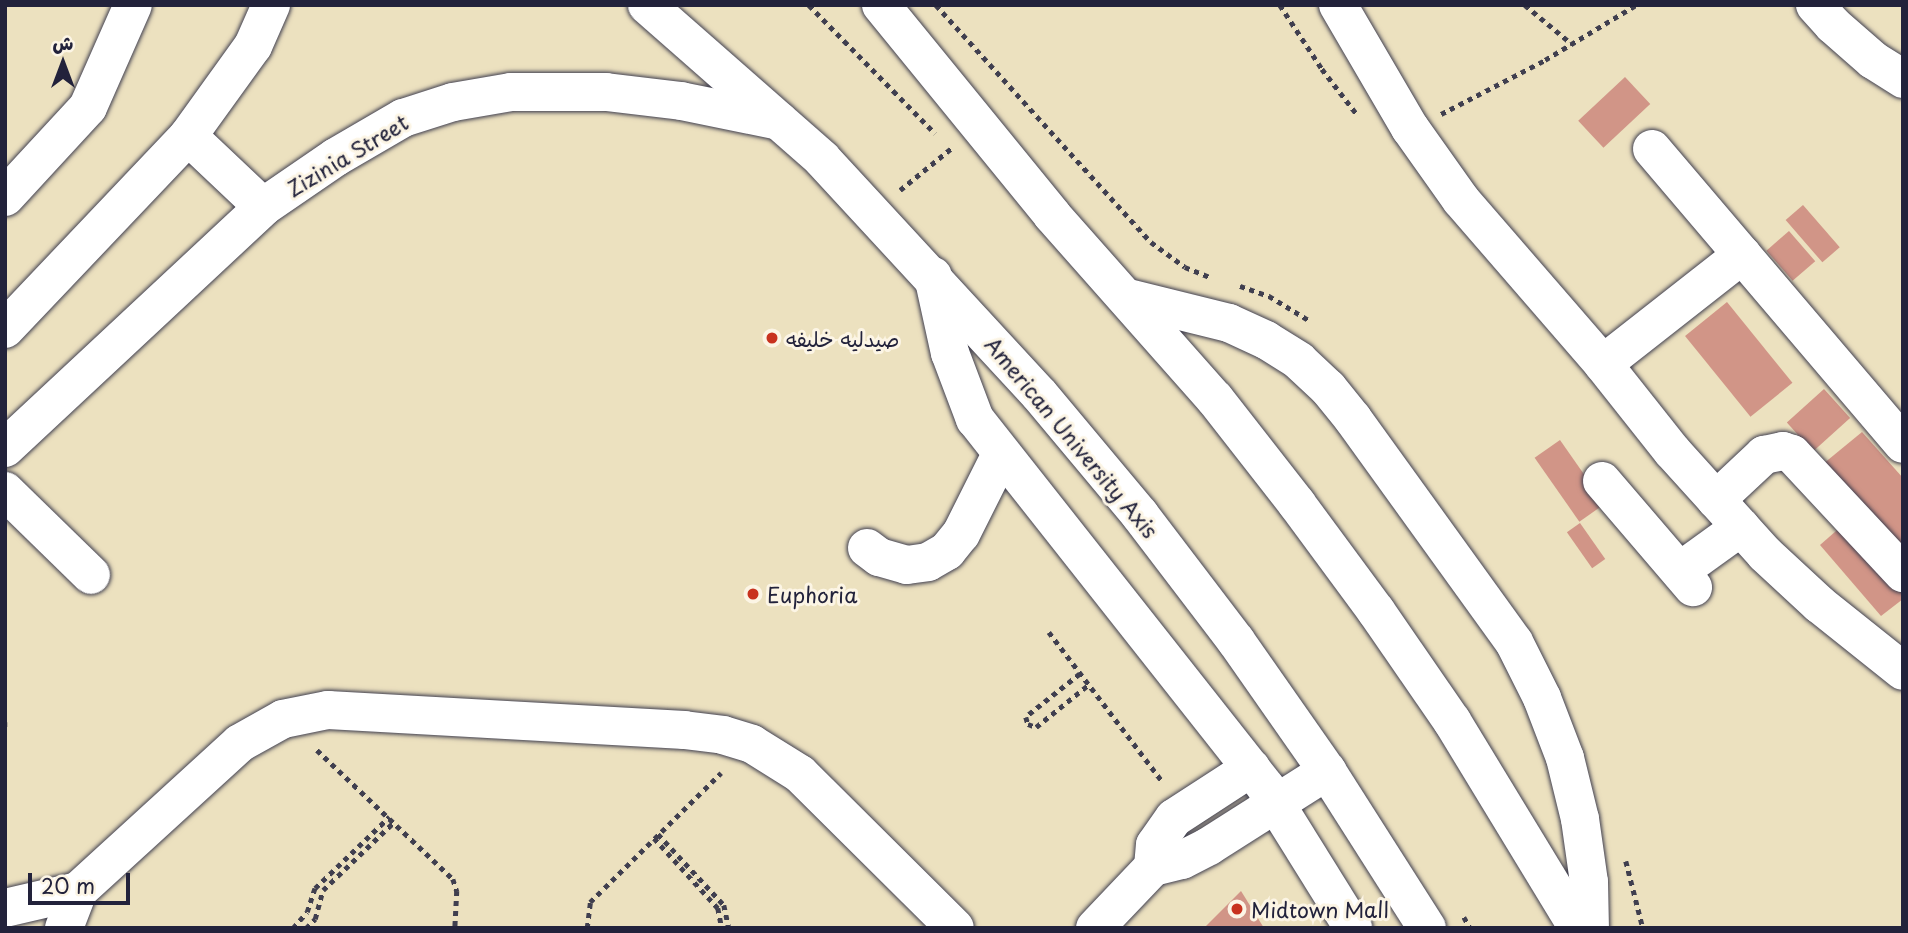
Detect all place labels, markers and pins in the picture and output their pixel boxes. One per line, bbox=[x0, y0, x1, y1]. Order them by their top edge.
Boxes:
place label: صيدليه خليفه bbox=[786, 325, 900, 351]
marker: صيدليه خليفه bbox=[764, 330, 780, 346]
place label: Euphoria bbox=[767, 581, 857, 607]
marker: Euphoria bbox=[745, 586, 761, 602]
place label: Midtown Mall bbox=[1251, 896, 1389, 922]
marker: Midtown Mall bbox=[1229, 901, 1245, 917]

